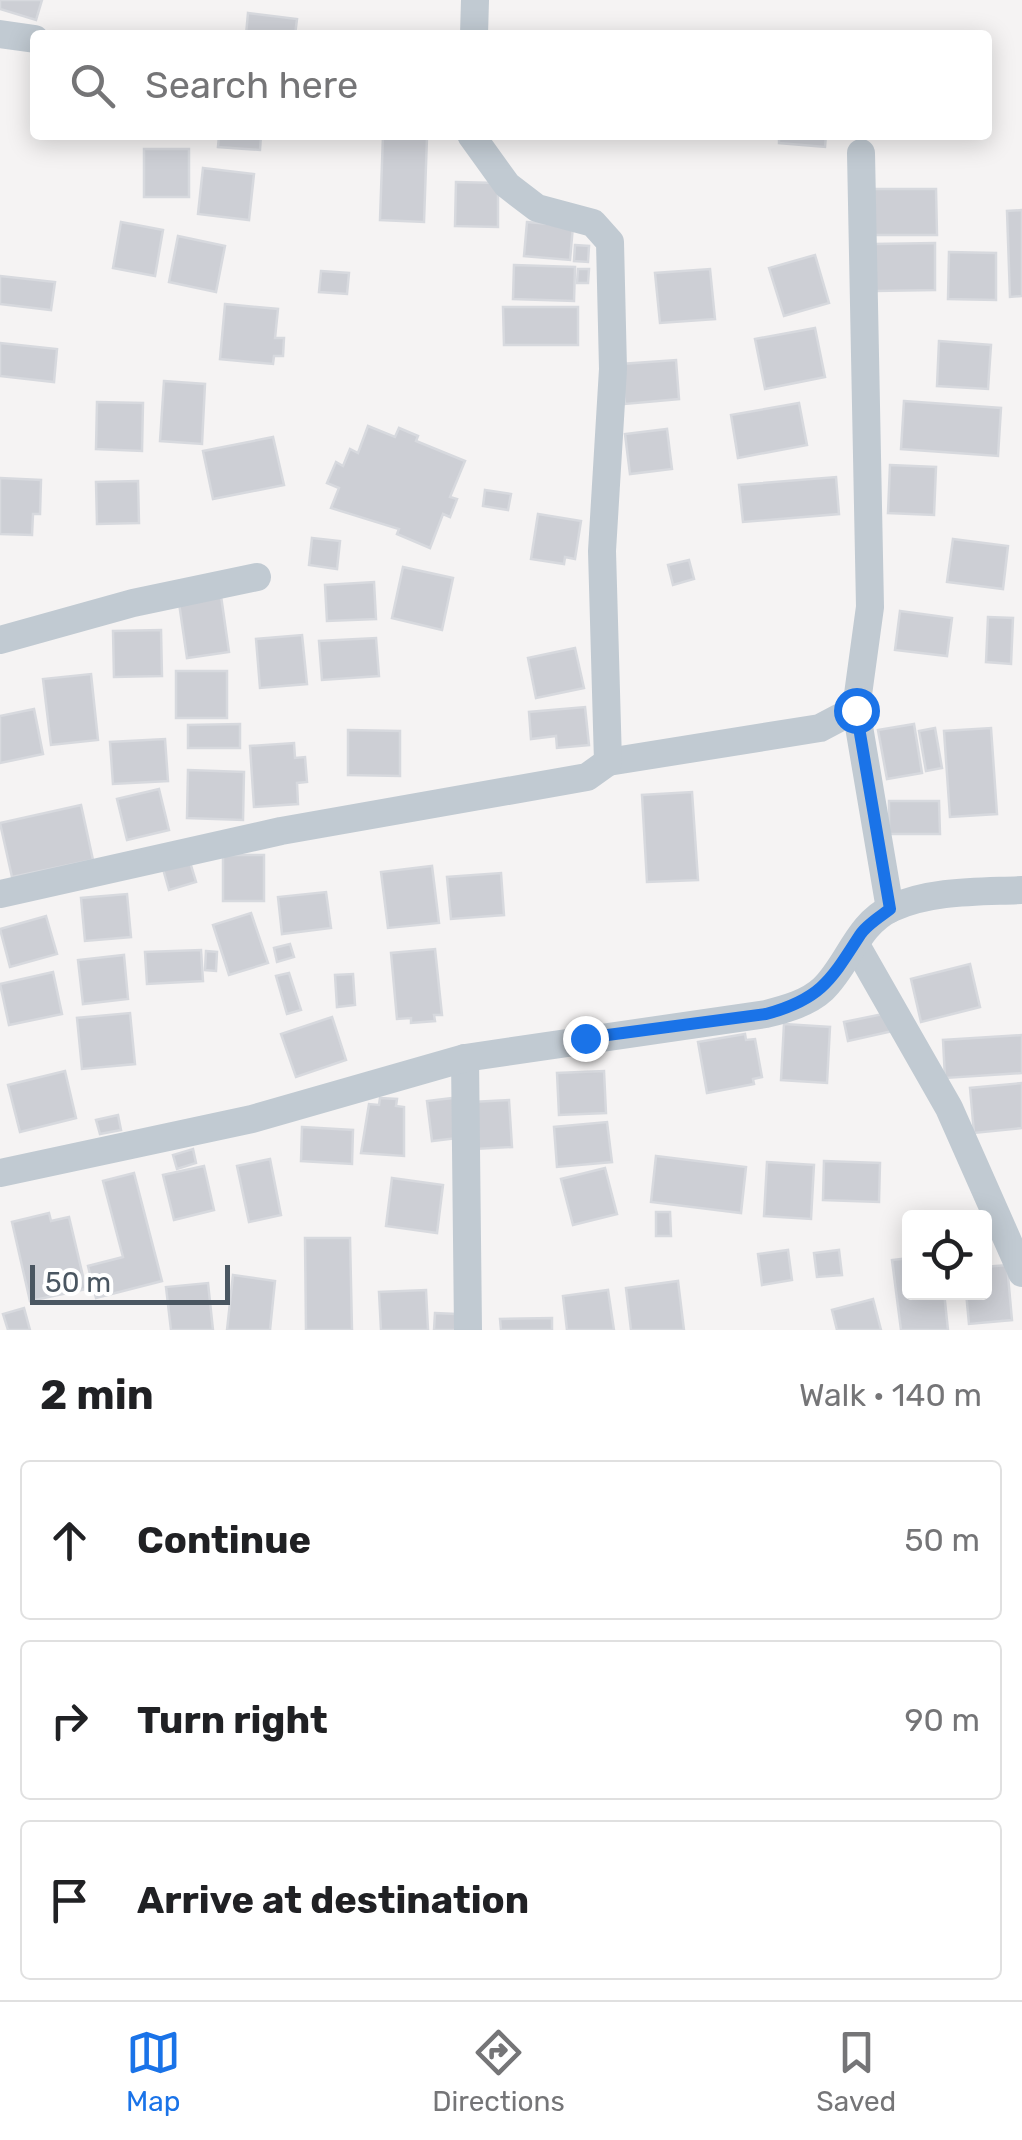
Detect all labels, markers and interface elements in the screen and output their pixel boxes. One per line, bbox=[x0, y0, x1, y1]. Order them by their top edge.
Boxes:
search box bbox=[30, 30, 992, 140]
icon: search bbox=[65, 58, 120, 113]
text: Search here bbox=[145, 62, 358, 108]
route start bbox=[834, 688, 880, 734]
route end bbox=[563, 1016, 609, 1062]
map controls bbox=[902, 1210, 992, 1300]
button: locate bbox=[902, 1210, 992, 1300]
scale bar bbox=[30, 1260, 230, 1304]
text: 50 m bbox=[45, 1266, 111, 1299]
text: 2 min bbox=[40, 1370, 154, 1420]
text: Walk · 140 m bbox=[799, 1376, 982, 1414]
icon: ahead bbox=[42, 1513, 97, 1568]
text: Continue bbox=[137, 1517, 311, 1563]
text: 50 m bbox=[904, 1521, 980, 1559]
icon: right bbox=[42, 1693, 97, 1748]
text: Turn right bbox=[137, 1697, 328, 1743]
text: 90 m bbox=[904, 1701, 980, 1739]
icon: arrive bbox=[42, 1873, 97, 1928]
text: Arrive at destination bbox=[137, 1877, 529, 1923]
tab: Map bbox=[126, 2025, 181, 2118]
tab: Directions bbox=[432, 2025, 565, 2118]
tab: Saved bbox=[816, 2025, 896, 2118]

